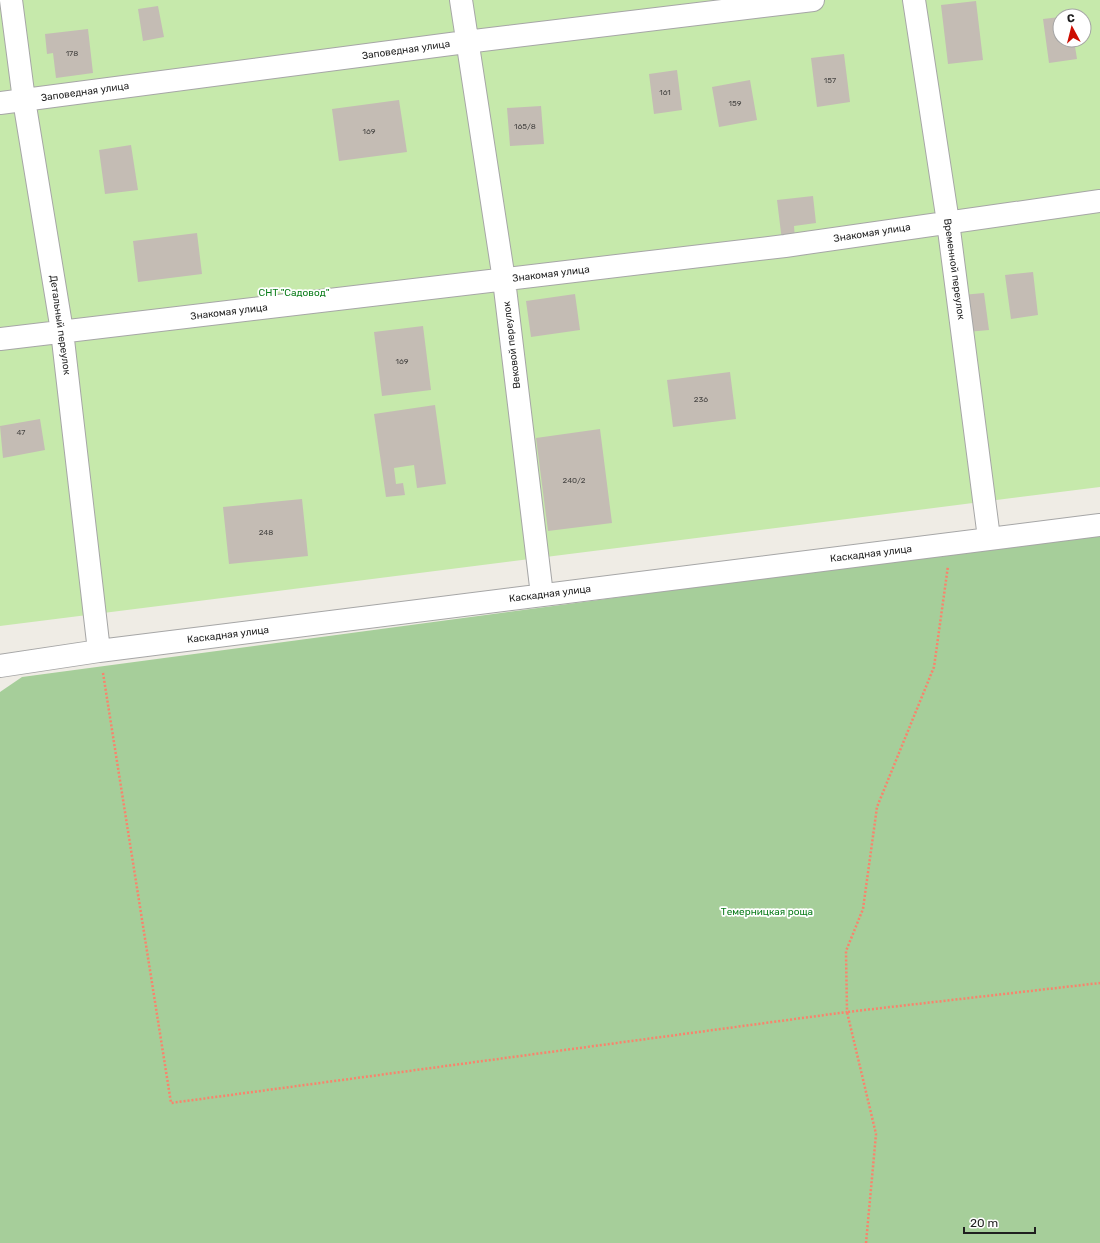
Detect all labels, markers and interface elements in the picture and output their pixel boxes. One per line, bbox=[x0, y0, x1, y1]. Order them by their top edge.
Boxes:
north arrow bbox=[1052, 8, 1092, 48]
text: С bbox=[1066, 12, 1076, 25]
street label: Заповедная улица bbox=[361, 38, 451, 62]
house number: 178 bbox=[66, 49, 78, 58]
house number: 157 bbox=[824, 76, 836, 85]
street label: Заповедная улица bbox=[40, 80, 130, 104]
house number: 161 bbox=[659, 88, 671, 97]
house number: 159 bbox=[729, 99, 742, 108]
house number: 165/8 bbox=[514, 122, 536, 131]
house number: 169 bbox=[363, 127, 376, 136]
street label: Временной переулок bbox=[941, 218, 967, 321]
street label: Знакомая улица bbox=[833, 221, 911, 245]
street label: Знакомая улица bbox=[512, 263, 590, 285]
street label: Детальный переулок bbox=[47, 274, 73, 376]
park label: СНТ "Садовод" bbox=[259, 287, 330, 299]
street label: Вековой переулок bbox=[501, 300, 523, 389]
street label: Знакомая улица bbox=[190, 301, 268, 323]
house number: 169 bbox=[396, 357, 409, 366]
house number: 236 bbox=[694, 395, 708, 404]
house number: 47 bbox=[17, 428, 25, 437]
house number: 240/2 bbox=[563, 476, 586, 485]
house number: 248 bbox=[259, 528, 273, 537]
street label: Каскадная улица bbox=[829, 543, 913, 565]
street label: Каскадная улица bbox=[508, 583, 592, 605]
street label: Каскадная улица bbox=[186, 624, 270, 646]
park label: Темерницкая роща bbox=[721, 906, 813, 918]
scale bar bbox=[964, 1209, 1035, 1235]
text: 20 m bbox=[970, 1216, 998, 1230]

